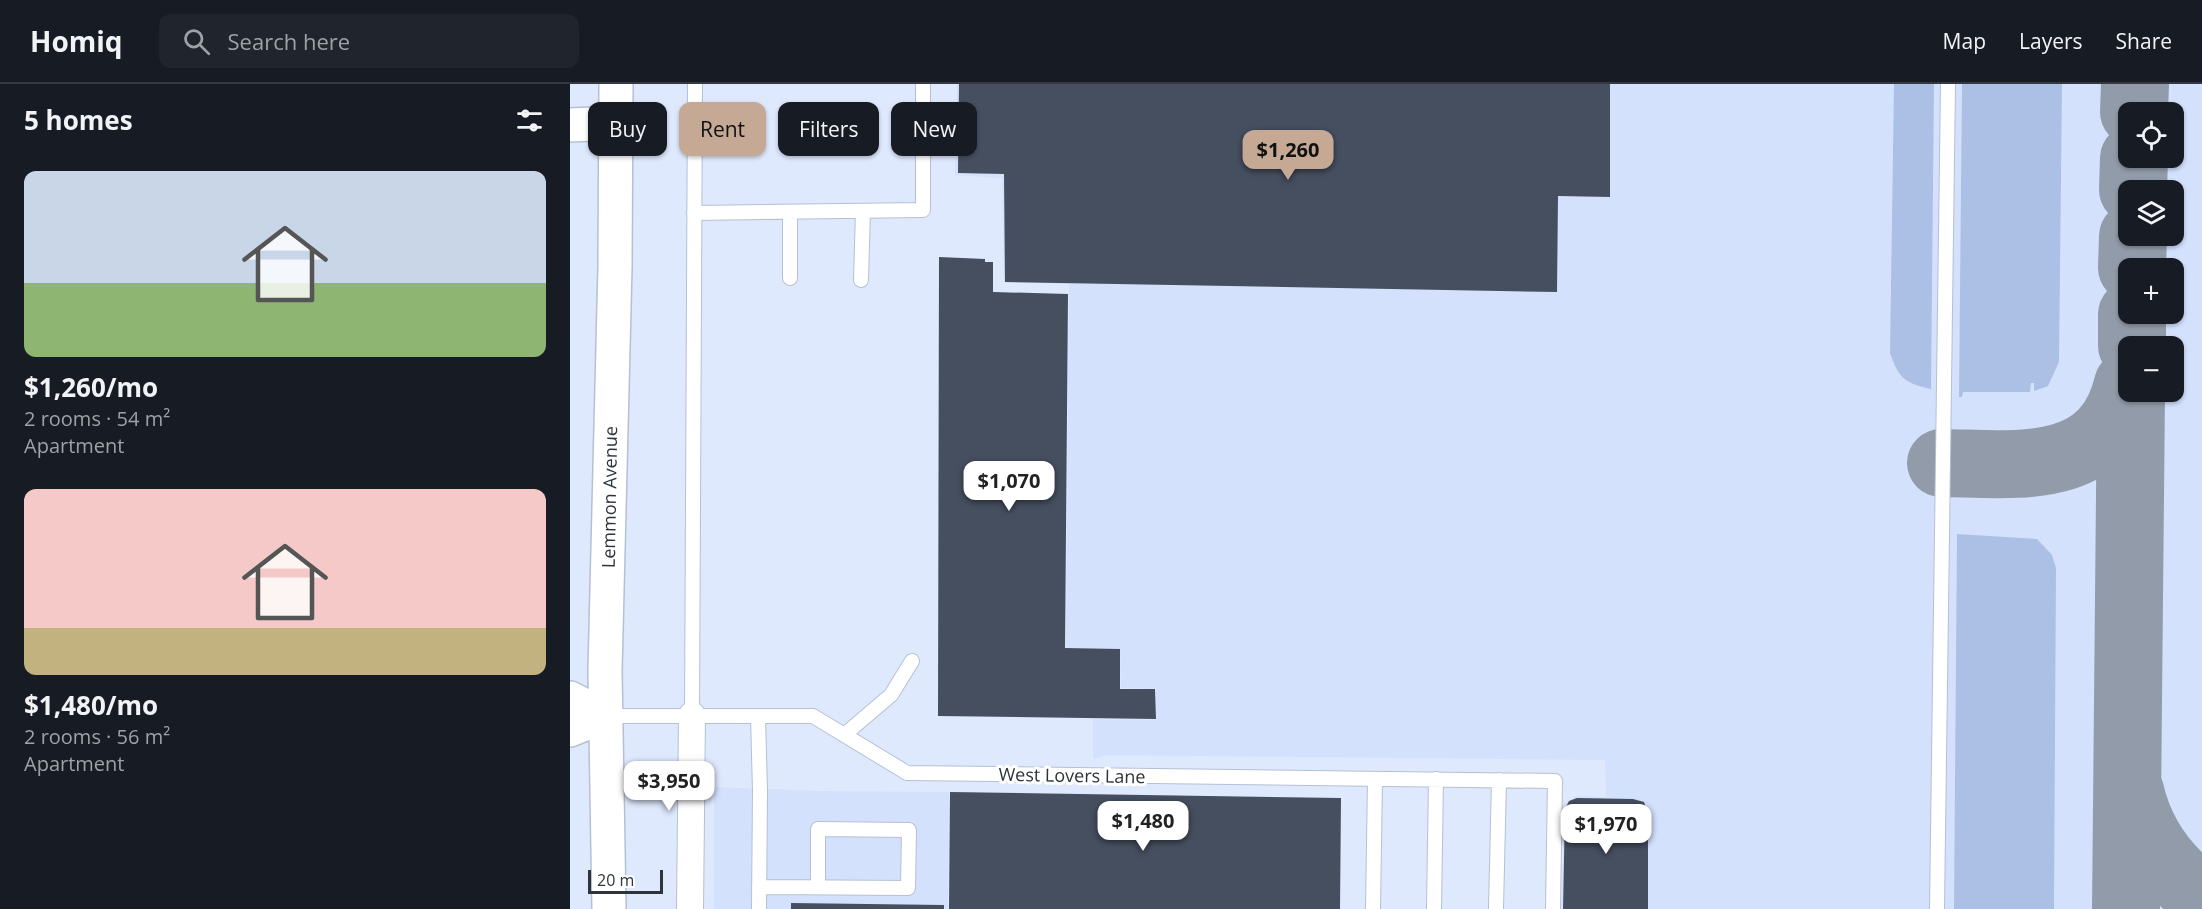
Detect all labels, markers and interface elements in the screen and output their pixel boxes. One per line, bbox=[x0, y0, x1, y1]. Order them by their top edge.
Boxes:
search box bbox=[159, 14, 579, 68]
text: Homiq bbox=[30, 22, 123, 60]
icon: search bbox=[180, 25, 213, 58]
text: Search here bbox=[228, 26, 350, 56]
text: Map bbox=[1943, 27, 1986, 55]
text: Layers bbox=[2019, 27, 2083, 55]
text: Share bbox=[2116, 27, 2172, 55]
text: 5 homes bbox=[24, 102, 133, 138]
chip: Buy bbox=[588, 102, 667, 156]
chip: Rent bbox=[679, 102, 766, 156]
chip: Filters bbox=[778, 102, 879, 156]
chip: New bbox=[891, 102, 977, 156]
map controls bbox=[2118, 102, 2184, 402]
button: locate bbox=[2118, 102, 2184, 168]
icon: filters bbox=[513, 104, 546, 137]
pin: $1,260 bbox=[1239, 130, 1337, 181]
text: $1,260 bbox=[1257, 136, 1319, 163]
button: layers bbox=[2118, 180, 2184, 246]
icon: home bbox=[231, 210, 339, 318]
button: + bbox=[2118, 258, 2184, 324]
button: − bbox=[2118, 336, 2184, 402]
text: $1,260/mo bbox=[24, 369, 158, 405]
text: 2 rooms · 54 m² bbox=[24, 405, 170, 432]
street label: Lemmon Avenue bbox=[596, 426, 622, 568]
text: Apartment bbox=[24, 432, 124, 459]
pin: $1,070 bbox=[960, 461, 1058, 512]
text: $1,070 bbox=[978, 467, 1040, 494]
icon: home bbox=[231, 528, 339, 636]
text: $1,480/mo bbox=[24, 687, 158, 723]
text: 2 rooms · 56 m² bbox=[24, 723, 170, 750]
text: Apartment bbox=[24, 750, 124, 777]
pin: $3,950 bbox=[620, 761, 718, 812]
street label: West Lovers Lane bbox=[998, 762, 1146, 788]
text: $3,950 bbox=[638, 767, 700, 794]
pin: $1,480 bbox=[1094, 801, 1192, 852]
pin: $1,970 bbox=[1557, 804, 1655, 855]
text: $1,480 bbox=[1112, 807, 1174, 834]
text: $1,970 bbox=[1575, 810, 1637, 837]
scale bar bbox=[588, 867, 663, 894]
text: 20 m bbox=[597, 869, 634, 891]

